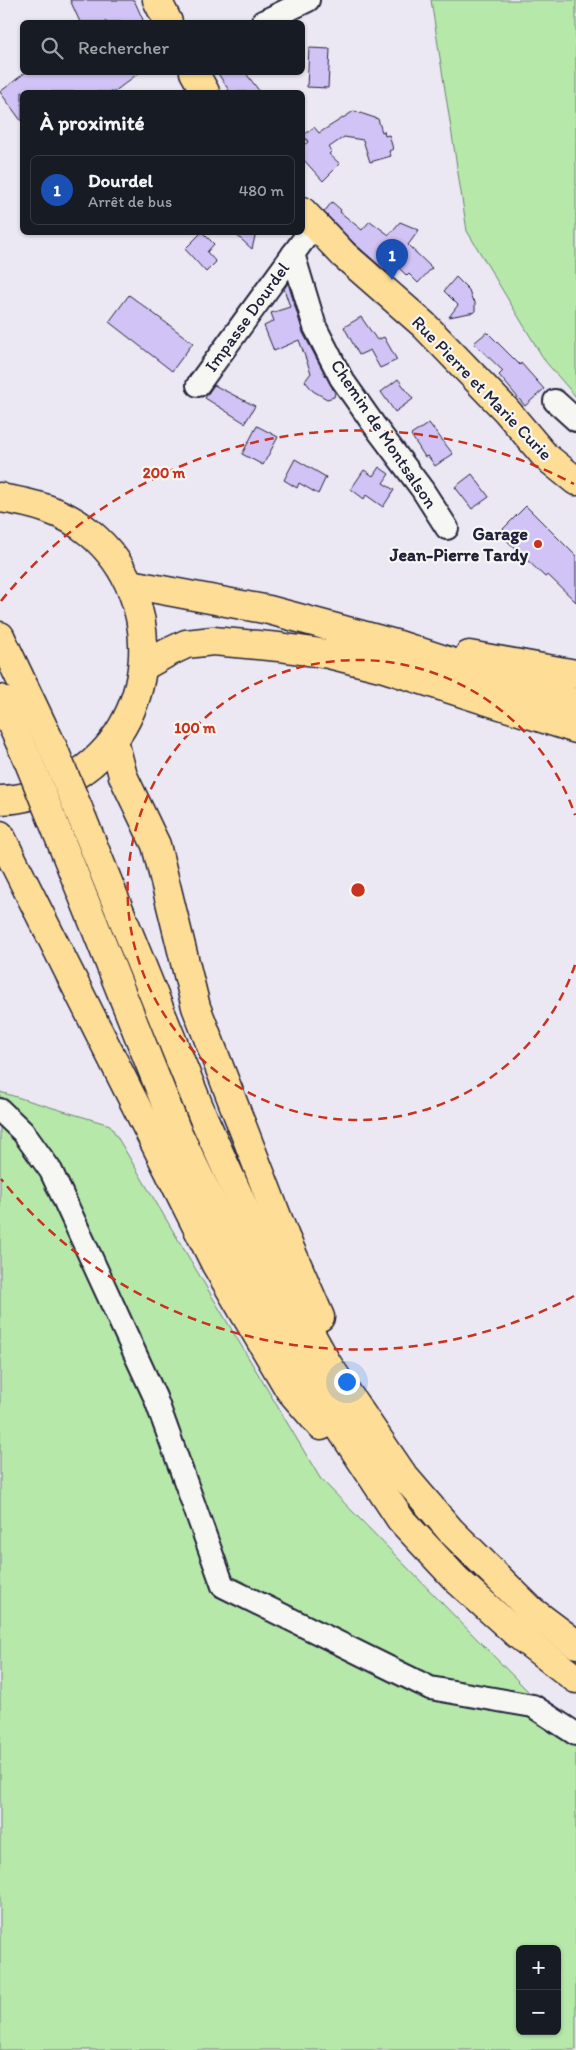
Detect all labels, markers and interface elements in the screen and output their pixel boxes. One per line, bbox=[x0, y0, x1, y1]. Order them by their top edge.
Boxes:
search box bbox=[20, 20, 305, 75]
icon: search bbox=[38, 34, 66, 62]
text: Rechercher bbox=[78, 36, 169, 59]
text: À proximité bbox=[40, 110, 145, 135]
text: Dourdel bbox=[88, 169, 153, 192]
text: 1 bbox=[53, 181, 61, 200]
text: 480 m bbox=[239, 181, 284, 200]
text: Arrêt de bus bbox=[88, 192, 172, 211]
pin: 1 bbox=[376, 239, 408, 280]
street label: Impasse Dourdel bbox=[200, 258, 294, 376]
street label: Rue Pierre et Marie Curie bbox=[407, 311, 557, 465]
street label: Chemin de Montsalson bbox=[326, 355, 442, 513]
text: 200 m bbox=[143, 464, 186, 482]
place label: Garage Jean-Pierre Tardy bbox=[389, 523, 528, 566]
marker: Garage Jean-Pierre Tardy bbox=[532, 538, 544, 550]
text: 100 m bbox=[174, 719, 216, 737]
centre of rings bbox=[349, 881, 367, 899]
your location bbox=[334, 1369, 360, 1395]
map controls bbox=[516, 1945, 561, 2035]
button: + bbox=[516, 1945, 561, 1990]
button: − bbox=[516, 1990, 561, 2035]

